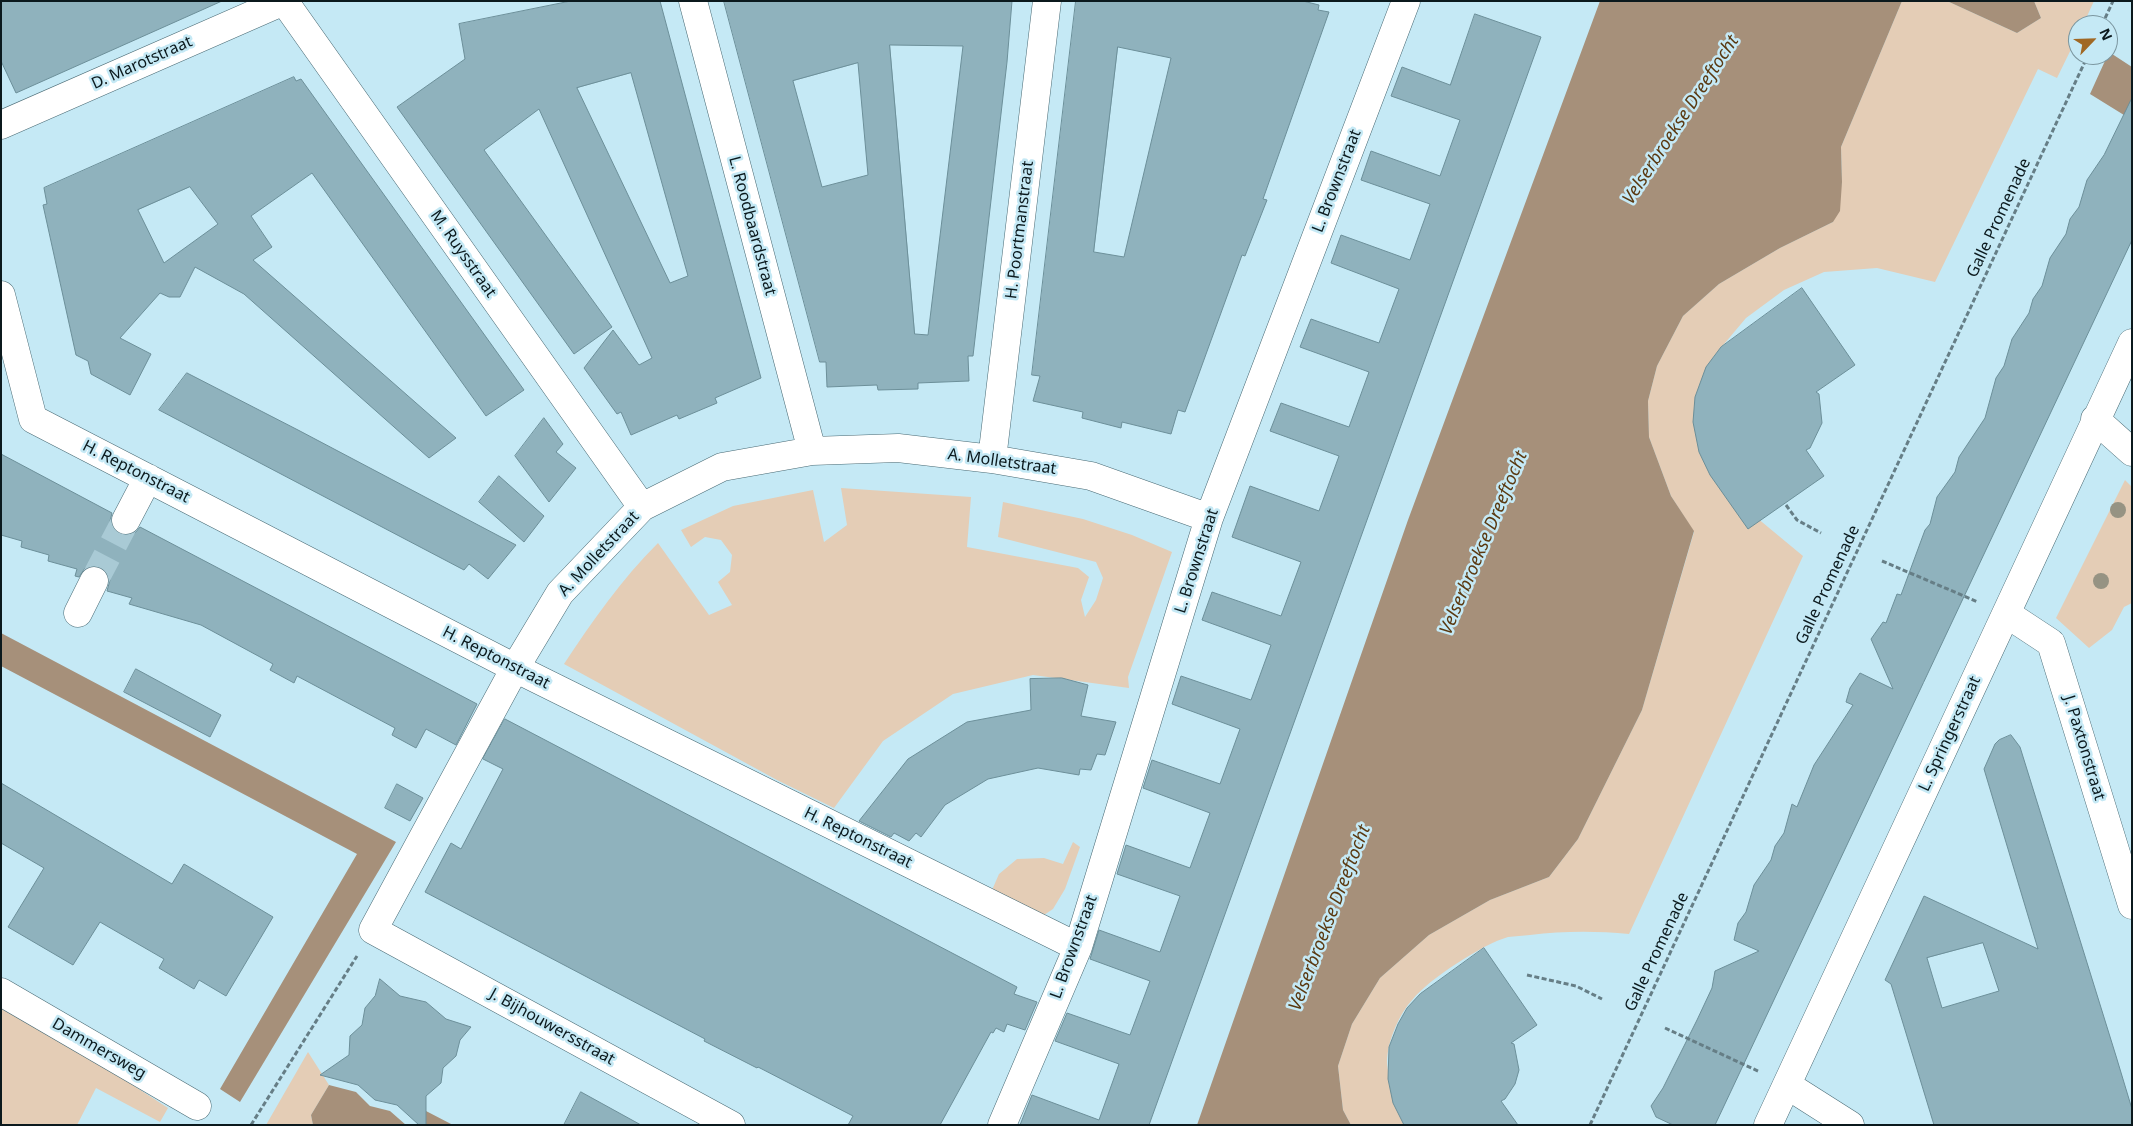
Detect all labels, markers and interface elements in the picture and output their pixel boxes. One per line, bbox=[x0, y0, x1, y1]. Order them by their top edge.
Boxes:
north arrow bbox=[2068, 15, 2118, 65]
text: N bbox=[2095, 25, 2117, 43]
street label: D. Marotstraat bbox=[89, 32, 195, 94]
water label: Velserbroekse Dreeftocht bbox=[1618, 32, 1744, 208]
street label: L. Brownstraat bbox=[1309, 127, 1365, 235]
street label: L. Roodbaardstraat bbox=[724, 154, 780, 298]
street label: Galle Promenade bbox=[1963, 155, 2035, 281]
street label: H. Poortmanstraat bbox=[1002, 160, 1038, 300]
street label: M. Ruysstraat bbox=[426, 207, 500, 301]
street label: H. Reptonstraat bbox=[79, 437, 193, 507]
street label: A. Molletstraat bbox=[947, 445, 1057, 479]
water label: Velserbroekse Dreeftocht bbox=[1436, 448, 1532, 638]
street label: L. Brownstraat bbox=[1171, 506, 1223, 616]
street label: A. Molletstraat bbox=[555, 507, 643, 601]
street label: Galle Promenade bbox=[1792, 522, 1864, 648]
street label: H. Reptonstraat bbox=[439, 623, 553, 693]
street label: L. Springerstraat bbox=[1915, 673, 1985, 795]
street label: J. Paxtonstraat bbox=[2059, 693, 2109, 803]
street label: H. Reptonstraat bbox=[801, 804, 915, 872]
water label: Velserbroekse Dreeftocht bbox=[1285, 822, 1375, 1014]
street label: Galle Promenade bbox=[1621, 889, 1693, 1015]
street label: L. Brownstraat bbox=[1046, 893, 1102, 1001]
street label: J. Bijhouwersstraat bbox=[486, 985, 618, 1069]
street label: Dammersweg bbox=[49, 1014, 149, 1084]

